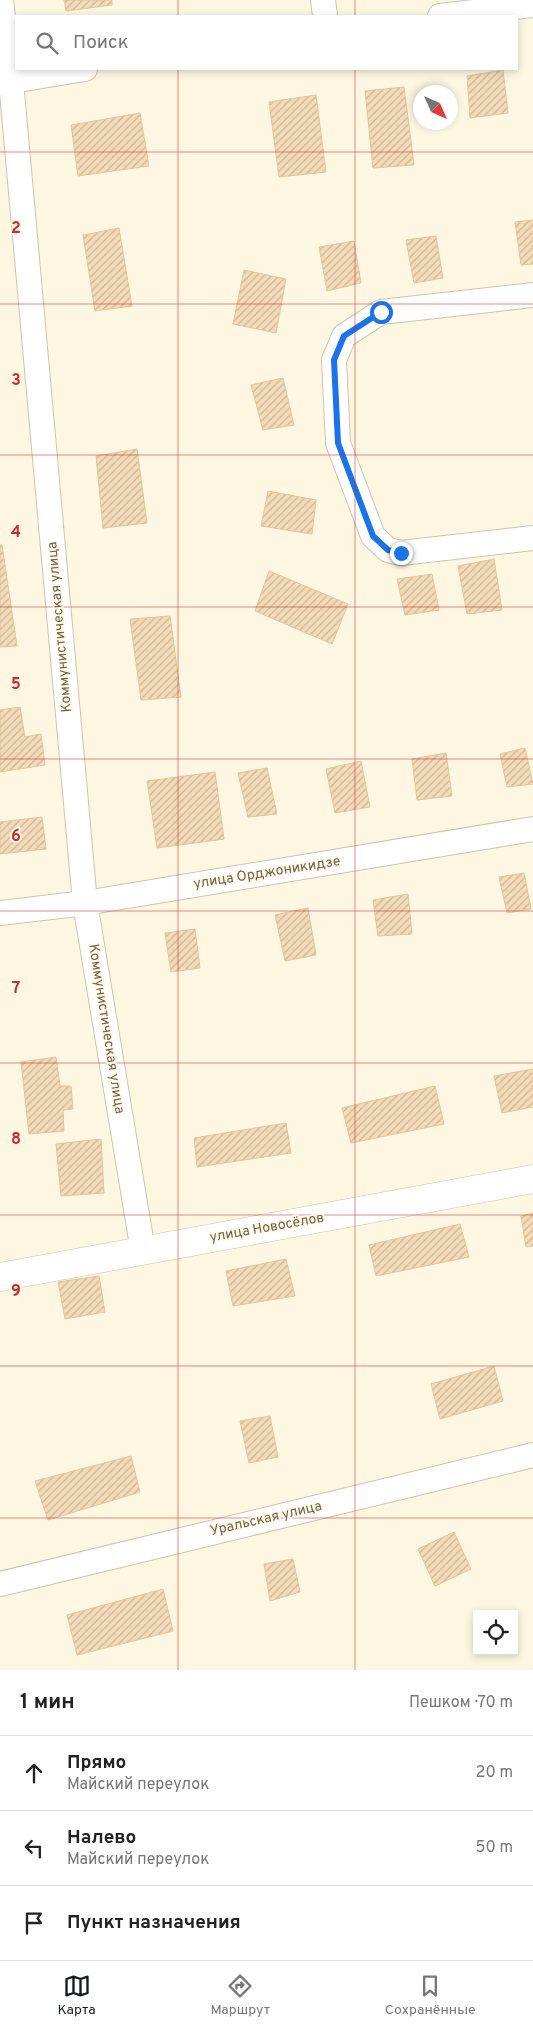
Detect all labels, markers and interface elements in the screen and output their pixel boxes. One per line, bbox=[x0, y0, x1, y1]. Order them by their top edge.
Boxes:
search box bbox=[15, 15, 518, 70]
icon: search bbox=[33, 29, 61, 57]
text: Поиск bbox=[73, 31, 129, 55]
north arrow bbox=[413, 85, 458, 130]
text: 2 bbox=[11, 219, 21, 239]
route start bbox=[370, 301, 393, 324]
text: 3 bbox=[11, 371, 21, 391]
text: 4 bbox=[11, 523, 21, 543]
street label: Коммунистическая улица bbox=[44, 541, 76, 713]
route end bbox=[390, 542, 413, 565]
text: 5 bbox=[11, 675, 21, 695]
text: 6 bbox=[11, 827, 21, 847]
street label: улица Орджоникидзе bbox=[192, 853, 342, 893]
street label: Коммунистическая улица bbox=[84, 943, 128, 1115]
text: 7 bbox=[12, 979, 20, 999]
text: 8 bbox=[11, 1130, 21, 1150]
street label: улица Новосёлов bbox=[208, 1210, 326, 1246]
text: 9 bbox=[11, 1282, 21, 1302]
street label: Уральская улица bbox=[208, 1498, 324, 1540]
map controls bbox=[473, 1610, 518, 1655]
button: locate bbox=[473, 1610, 518, 1655]
text: 1 мин bbox=[20, 1689, 75, 1716]
text: Пешком · 70 m bbox=[409, 1693, 513, 1713]
text: Прямо bbox=[67, 1751, 126, 1775]
icon: ahead bbox=[20, 1759, 48, 1787]
text: 20 m bbox=[476, 1763, 513, 1783]
text: Майский переулок bbox=[67, 1775, 209, 1795]
text: Налево bbox=[67, 1826, 136, 1850]
icon: left bbox=[20, 1834, 48, 1862]
text: 50 m bbox=[476, 1838, 513, 1858]
text: Майский переулок bbox=[67, 1850, 209, 1870]
icon: arrive bbox=[20, 1909, 48, 1937]
text: Пункт назначения bbox=[67, 1911, 241, 1935]
tab: Карта bbox=[57, 1972, 96, 2019]
tab: Маршрут bbox=[210, 1972, 270, 2019]
tab: Сохранённые bbox=[385, 1972, 476, 2019]

